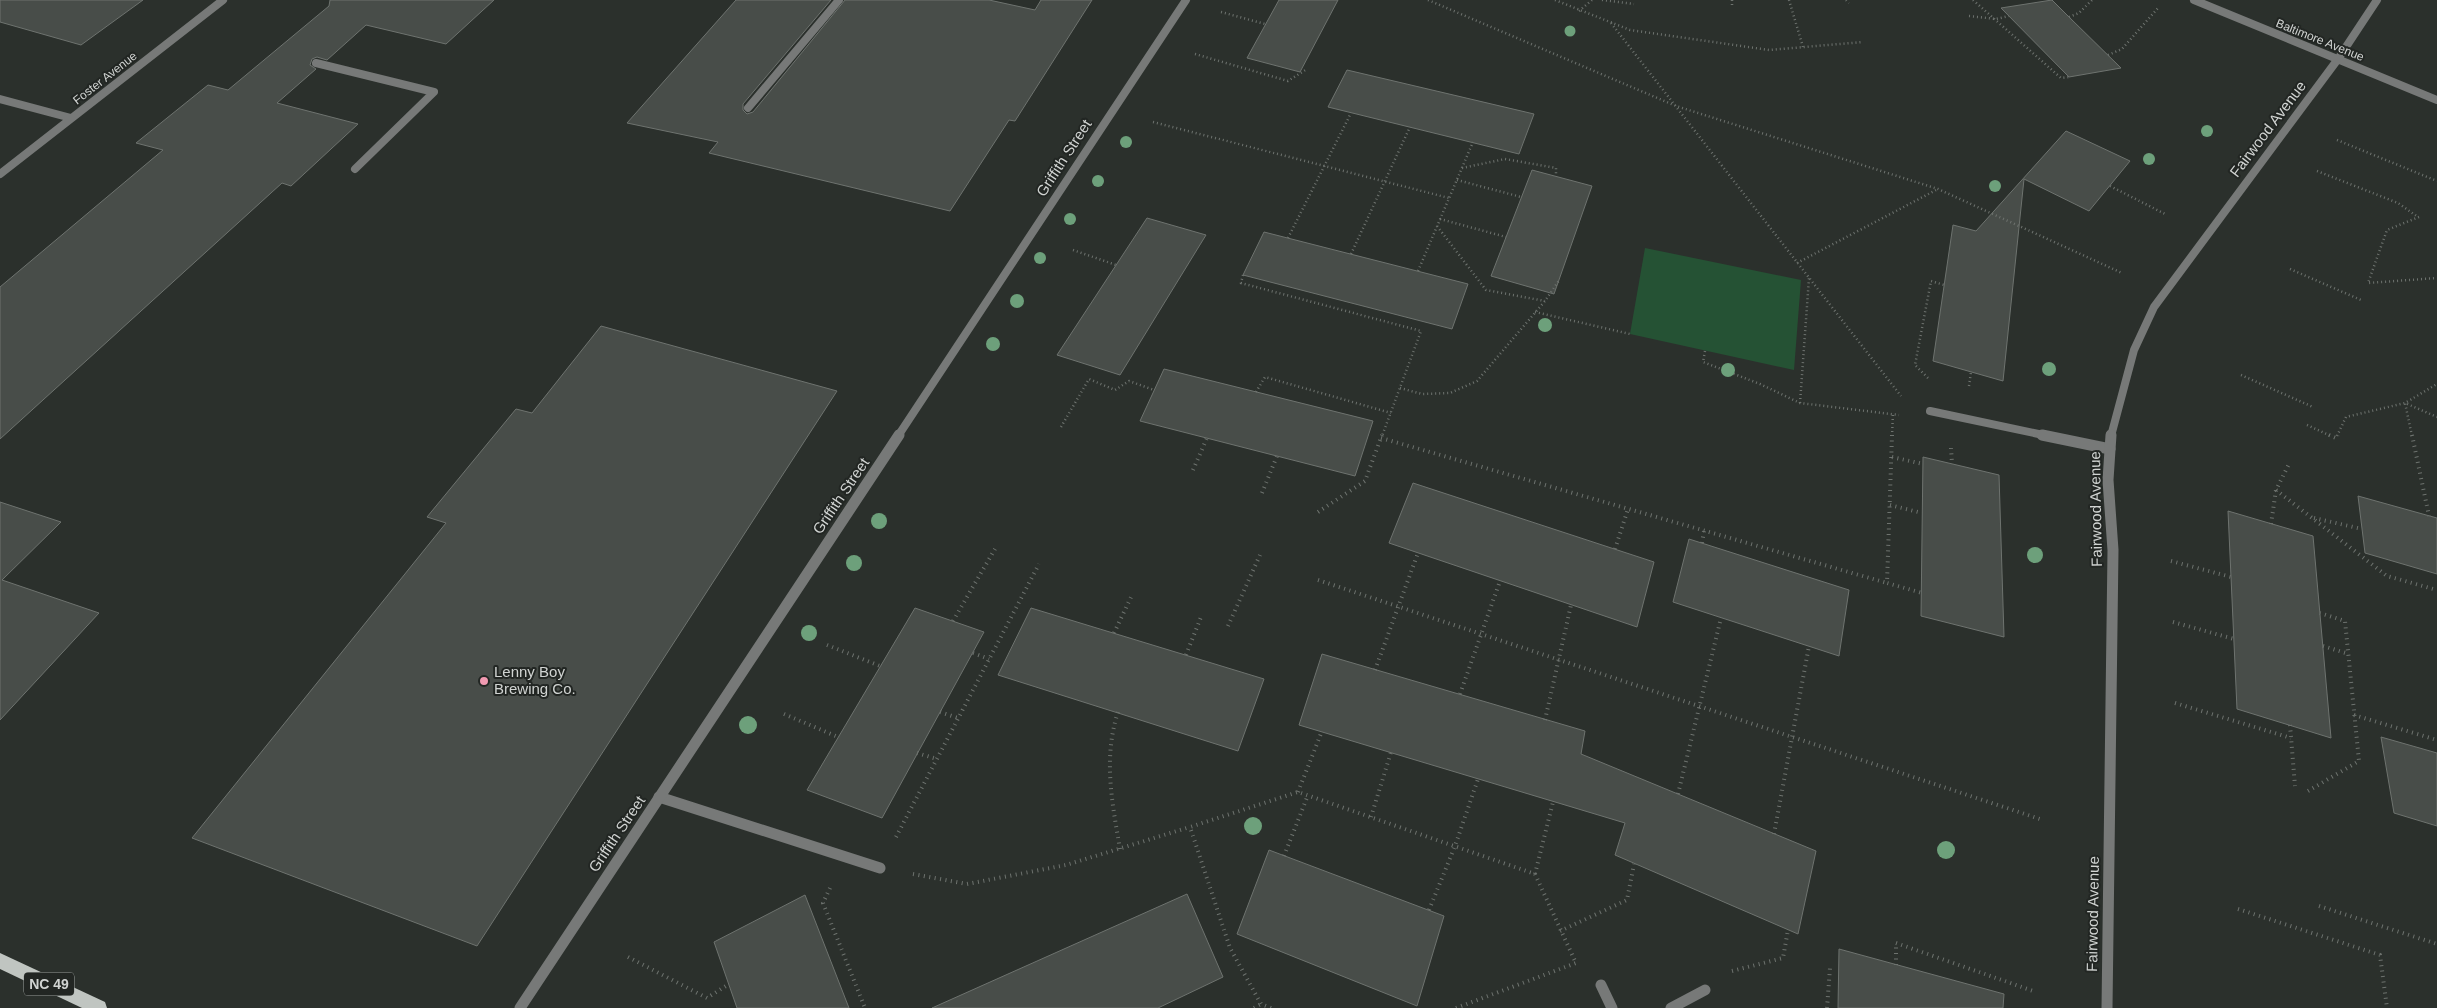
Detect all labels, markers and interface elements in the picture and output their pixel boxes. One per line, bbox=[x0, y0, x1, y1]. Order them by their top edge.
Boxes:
street label: Baltimore Avenue bbox=[2274, 16, 2366, 64]
street label: Foster Avenue bbox=[70, 49, 140, 107]
street label: Fairwood Avenue bbox=[2226, 77, 2309, 180]
street label: Griffith Street bbox=[1032, 115, 1095, 199]
street label: Fairwood Avenue bbox=[2086, 451, 2105, 567]
street label: Griffith Street bbox=[809, 454, 873, 537]
place label: Lenny Boy Brewing Co. bbox=[494, 663, 576, 697]
marker: Lenny Boy Brewing Co. bbox=[478, 675, 490, 687]
street label: Griffith Street bbox=[585, 792, 649, 875]
street label: Fairwood Avenue bbox=[2083, 856, 2102, 972]
road number: NC 49 bbox=[24, 972, 74, 996]

